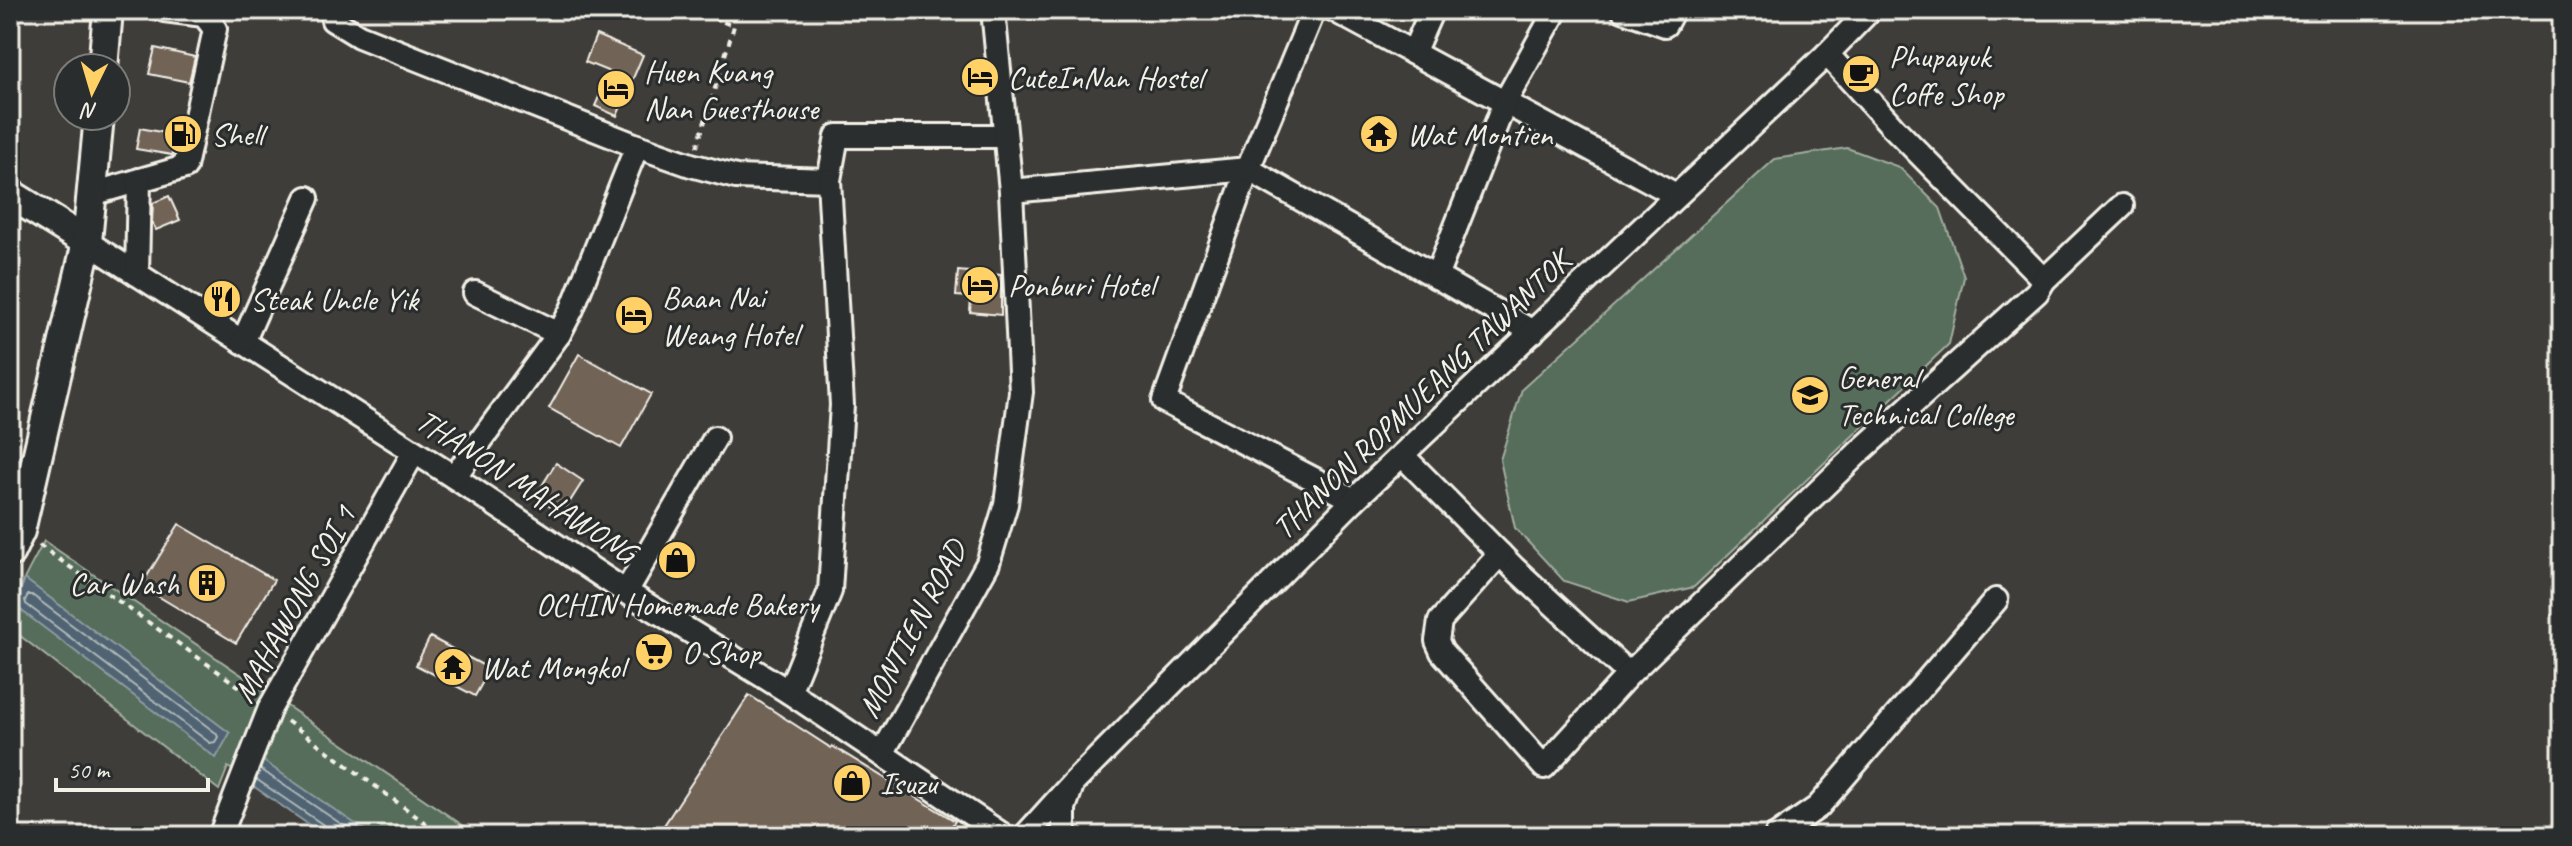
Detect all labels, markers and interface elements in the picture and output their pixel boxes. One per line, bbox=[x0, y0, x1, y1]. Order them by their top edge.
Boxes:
place label: Phupayuk Coffe Shop bbox=[1889, 36, 2005, 114]
place label: Huen Kuang Nan Guesthouse bbox=[644, 51, 821, 129]
north arrow bbox=[52, 52, 132, 132]
cafe icon: Phupayuk Coffe Shop bbox=[1840, 53, 1882, 95]
hotel icon: CuteInNan Hostel bbox=[959, 56, 1001, 98]
place label: CuteInNan Hostel bbox=[1008, 57, 1208, 98]
hotel icon: Huen Kuang Nan Guesthouse bbox=[595, 68, 637, 110]
text: N bbox=[79, 96, 98, 125]
fuel station icon: Shell bbox=[162, 113, 204, 155]
temple icon: Wat Montien bbox=[1358, 113, 1400, 155]
place label: Shell bbox=[211, 114, 269, 155]
place label: Wat Montien bbox=[1407, 114, 1554, 155]
street label: THANON ROPMUEANG TAWANTOK bbox=[1263, 238, 1582, 548]
hotel icon: Ponburi Hotel bbox=[959, 264, 1001, 306]
place label: Ponburi Hotel bbox=[1008, 265, 1160, 306]
place label: Baan Nai Weang Hotel bbox=[662, 277, 804, 355]
restaurant icon: Steak Uncle Yik bbox=[201, 278, 243, 320]
place label: Steak Uncle Yik bbox=[250, 279, 420, 320]
hotel icon: Baan Nai Weang Hotel bbox=[613, 294, 655, 336]
place label: General Technical College bbox=[1838, 357, 2016, 435]
school or university icon: General Technical College bbox=[1789, 374, 1831, 416]
street label: THANON MAHAWONG bbox=[408, 400, 647, 575]
street label: MAHAWONG SOI 1 bbox=[223, 497, 366, 710]
street label: MONTIEN ROAD bbox=[848, 531, 977, 725]
shop icon: OCHIN Homemade Bakery bbox=[656, 539, 698, 581]
building icon: Car Wash bbox=[186, 562, 228, 604]
place label: Car Wash bbox=[69, 563, 179, 604]
place label: OCHIN Homemade Bakery bbox=[536, 584, 821, 625]
supermarket icon: O Shop bbox=[633, 631, 675, 673]
place label: O Shop bbox=[682, 632, 762, 673]
temple icon: Wat Mongkol bbox=[432, 646, 474, 688]
place label: Wat Mongkol bbox=[481, 647, 630, 688]
scale bar bbox=[56, 742, 208, 792]
text: 50 m bbox=[68, 755, 111, 785]
shop icon: Isuzu bbox=[831, 762, 873, 804]
place label: Isuzu bbox=[880, 763, 939, 804]

